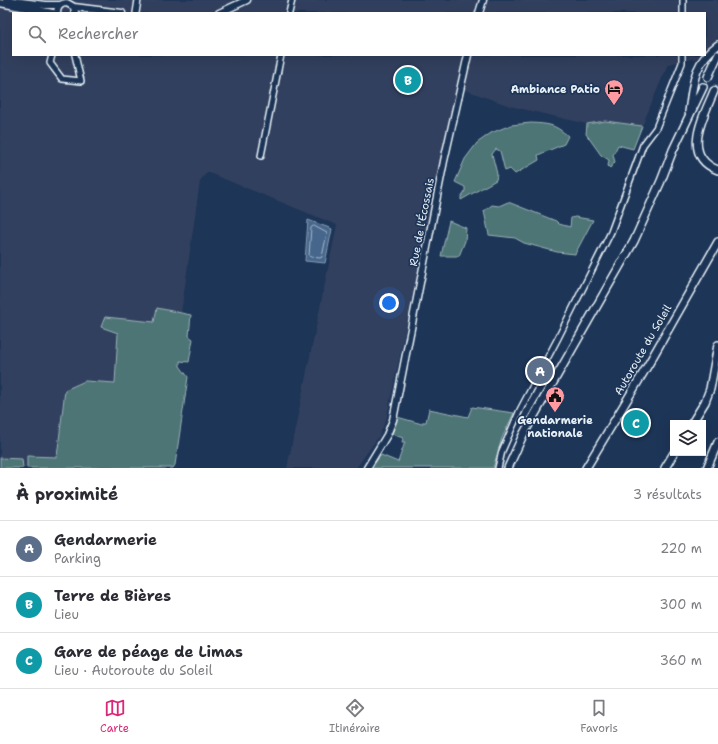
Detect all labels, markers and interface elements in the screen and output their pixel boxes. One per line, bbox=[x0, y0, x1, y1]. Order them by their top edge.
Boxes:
search box bbox=[12, 12, 706, 56]
icon: search bbox=[26, 23, 48, 45]
text: Rechercher bbox=[58, 24, 139, 44]
pin: B bbox=[395, 65, 421, 95]
hotel icon: Ambiance Patio bbox=[603, 78, 625, 106]
place label: Ambiance Patio bbox=[511, 82, 600, 97]
street label: Rue de l'Écossais bbox=[405, 176, 438, 268]
your location bbox=[379, 293, 399, 313]
street label: Autoroute du Soleil bbox=[611, 301, 675, 398]
pin: A bbox=[527, 356, 553, 386]
public building icon: Gendarmerie nationale bbox=[544, 385, 566, 413]
pin: C bbox=[623, 408, 649, 438]
place label: Gendarmerie nationale bbox=[517, 413, 593, 441]
map controls bbox=[670, 420, 706, 456]
button: layers bbox=[670, 420, 706, 456]
text: À proximité bbox=[16, 483, 118, 505]
text: 3 résultats bbox=[633, 486, 702, 503]
text: Gendarmerie bbox=[54, 530, 157, 550]
text: A bbox=[24, 540, 34, 557]
text: 220 m bbox=[660, 540, 702, 557]
text: Parking bbox=[54, 550, 101, 567]
text: Terre de Bières bbox=[54, 586, 171, 606]
text: B bbox=[25, 596, 33, 613]
text: 300 m bbox=[659, 596, 702, 613]
text: Lieu bbox=[54, 606, 79, 623]
text: Gare de péage de Limas bbox=[54, 642, 243, 662]
text: C bbox=[25, 652, 33, 669]
text: 360 m bbox=[660, 652, 702, 669]
text: Lieu · Autoroute du Soleil bbox=[54, 662, 213, 679]
tab: Carte bbox=[100, 697, 129, 736]
tab: Itinéraire bbox=[329, 697, 380, 736]
tab: Favoris bbox=[580, 697, 618, 736]

